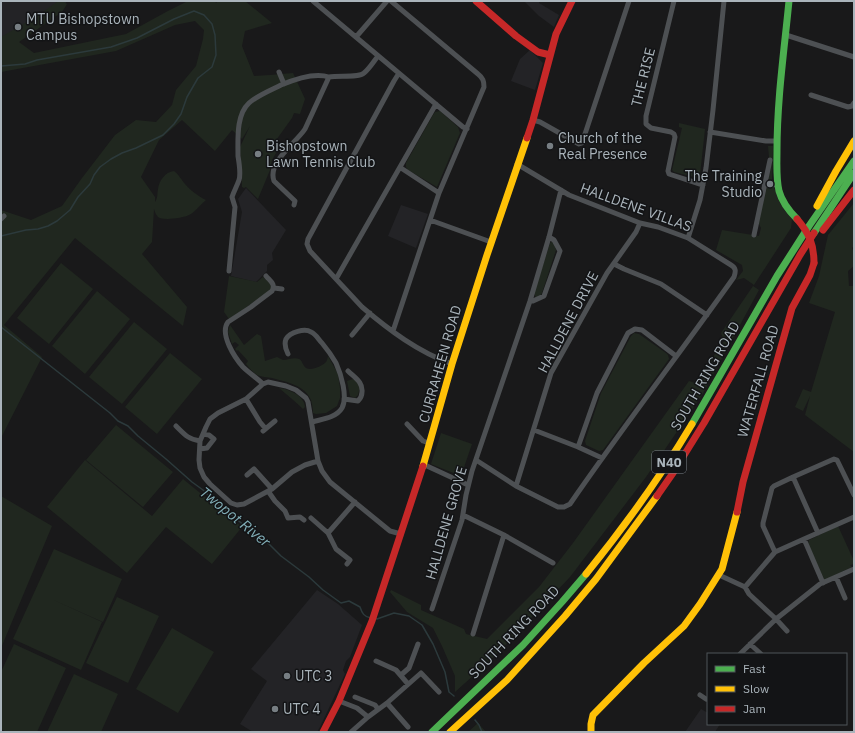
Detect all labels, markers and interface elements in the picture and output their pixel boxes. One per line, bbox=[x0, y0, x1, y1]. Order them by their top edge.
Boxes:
place label: MTU Bishopstown Campus bbox=[26, 10, 140, 44]
marker: MTU Bishopstown Campus bbox=[13, 22, 23, 32]
street label: THE RISE bbox=[627, 46, 659, 108]
place label: Church of the Real Presence bbox=[558, 129, 648, 163]
place label: Bishopstown Lawn Tennis Club bbox=[266, 137, 375, 171]
marker: Church of the Real Presence bbox=[545, 141, 555, 151]
marker: Bishopstown Lawn Tennis Club bbox=[253, 149, 263, 159]
place label: The Training Studio bbox=[685, 167, 763, 201]
street label: HALLDENE VILLAS bbox=[578, 178, 694, 236]
marker: The Training Studio bbox=[765, 179, 775, 189]
street label: HALLDENE DRIVE bbox=[534, 268, 602, 376]
street label: CURRAHEEN ROAD bbox=[415, 303, 465, 425]
street label: SOUTH RING ROAD bbox=[666, 318, 744, 434]
street label: WATERFALL ROAD bbox=[733, 323, 783, 439]
road number: N40 bbox=[652, 451, 686, 473]
street label: HALLDENE GROVE bbox=[421, 464, 471, 582]
water label: Twopot River bbox=[196, 482, 275, 551]
street label: SOUTH RING ROAD bbox=[465, 581, 563, 683]
legend bbox=[707, 653, 847, 725]
text: Fast bbox=[743, 661, 766, 676]
place label: UTC 3 bbox=[295, 667, 333, 685]
marker: UTC 3 bbox=[282, 671, 292, 681]
text: Slow bbox=[743, 681, 769, 696]
place label: UTC 4 bbox=[283, 700, 321, 718]
text: Jam bbox=[743, 701, 766, 716]
marker: UTC 4 bbox=[270, 704, 280, 714]

